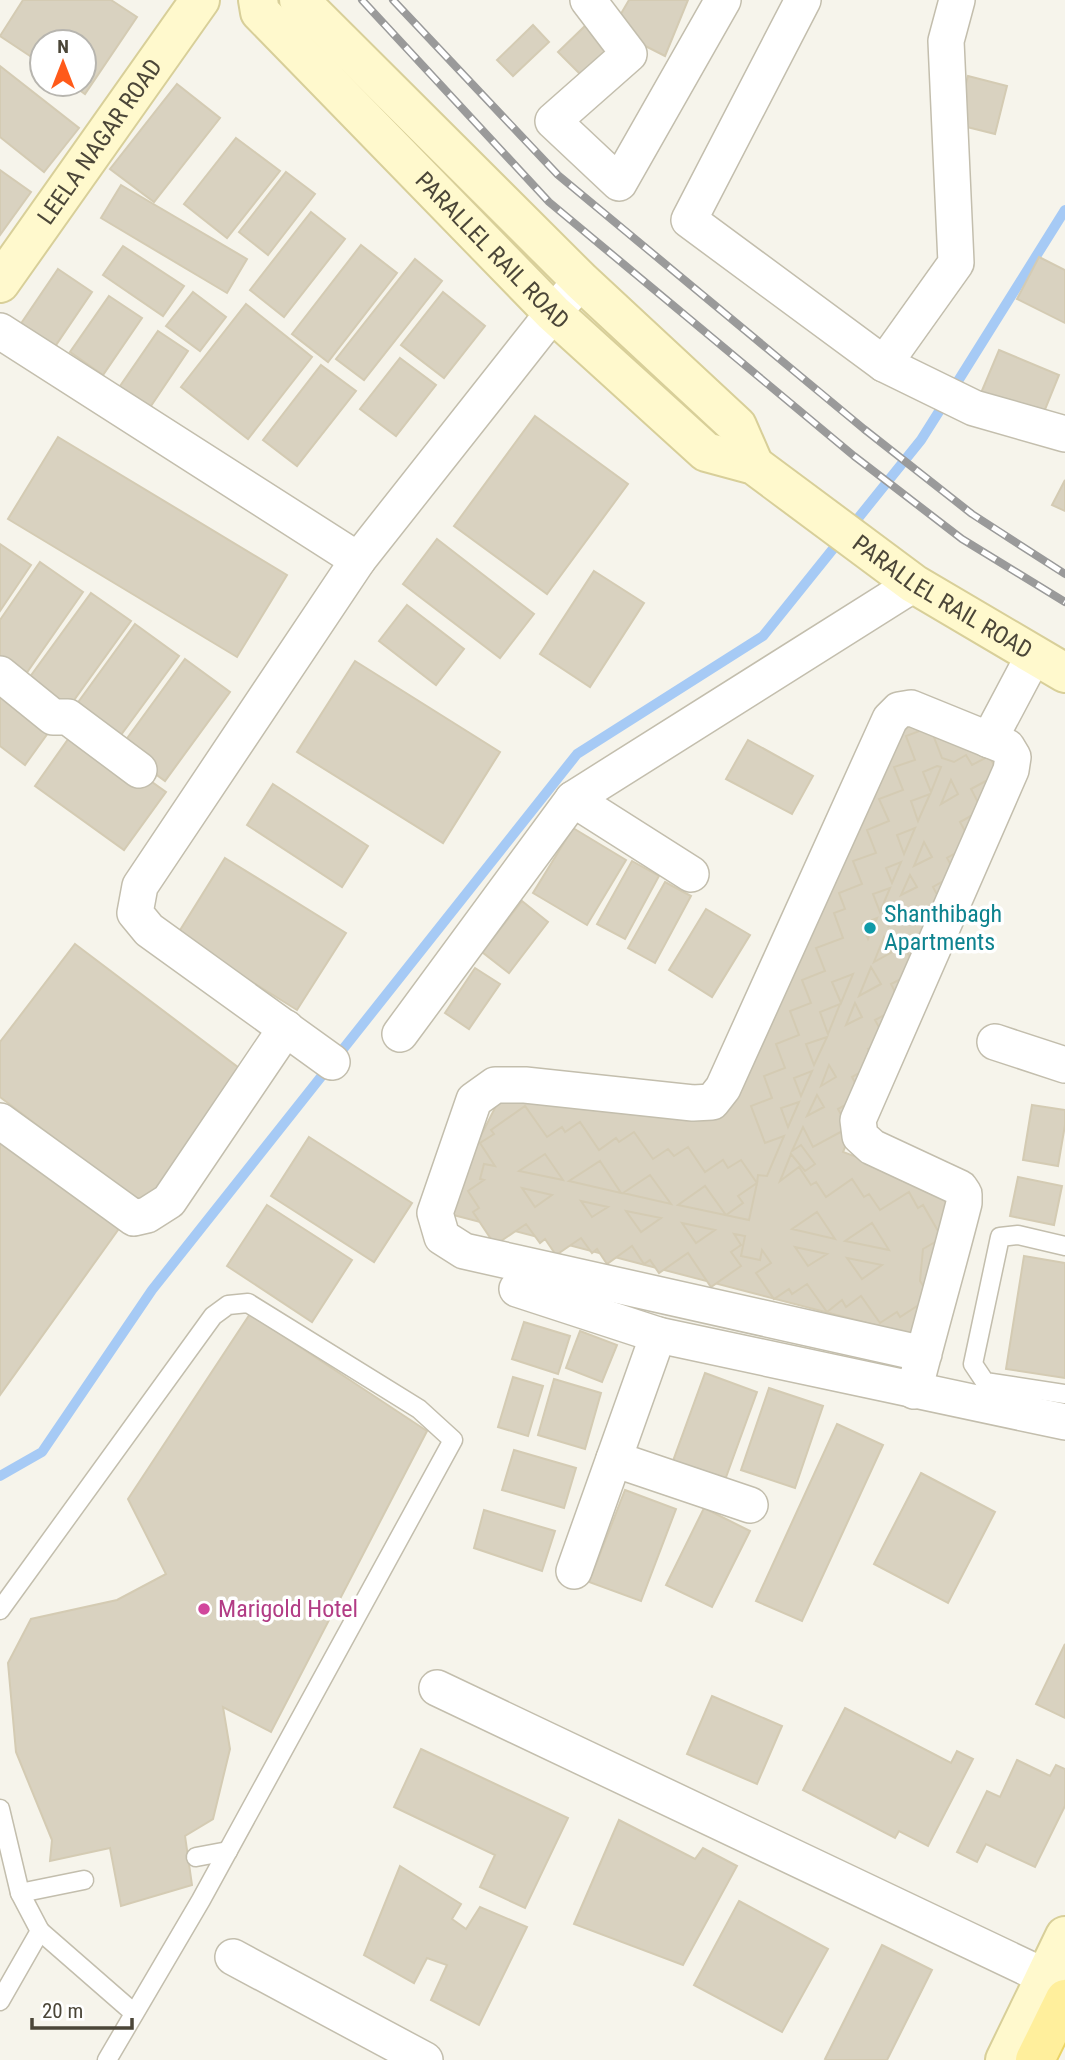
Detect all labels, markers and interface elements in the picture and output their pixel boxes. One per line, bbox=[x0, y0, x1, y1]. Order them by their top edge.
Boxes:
north arrow bbox=[28, 28, 98, 98]
text: N bbox=[57, 35, 69, 58]
street label: LEELA NAGAR ROAD bbox=[32, 54, 168, 230]
street label: PARALLEL RAIL ROAD bbox=[410, 166, 575, 335]
street label: PARALLEL RAIL ROAD bbox=[847, 529, 1037, 665]
place label: Shanthibagh Apartments bbox=[884, 900, 1002, 956]
marker: Shanthibagh Apartments bbox=[862, 920, 878, 936]
place label: Marigold Hotel bbox=[218, 1595, 358, 1623]
marker: Marigold Hotel bbox=[196, 1601, 212, 1617]
scale bar bbox=[32, 1986, 131, 2030]
text: 20 m bbox=[42, 1999, 83, 2023]

